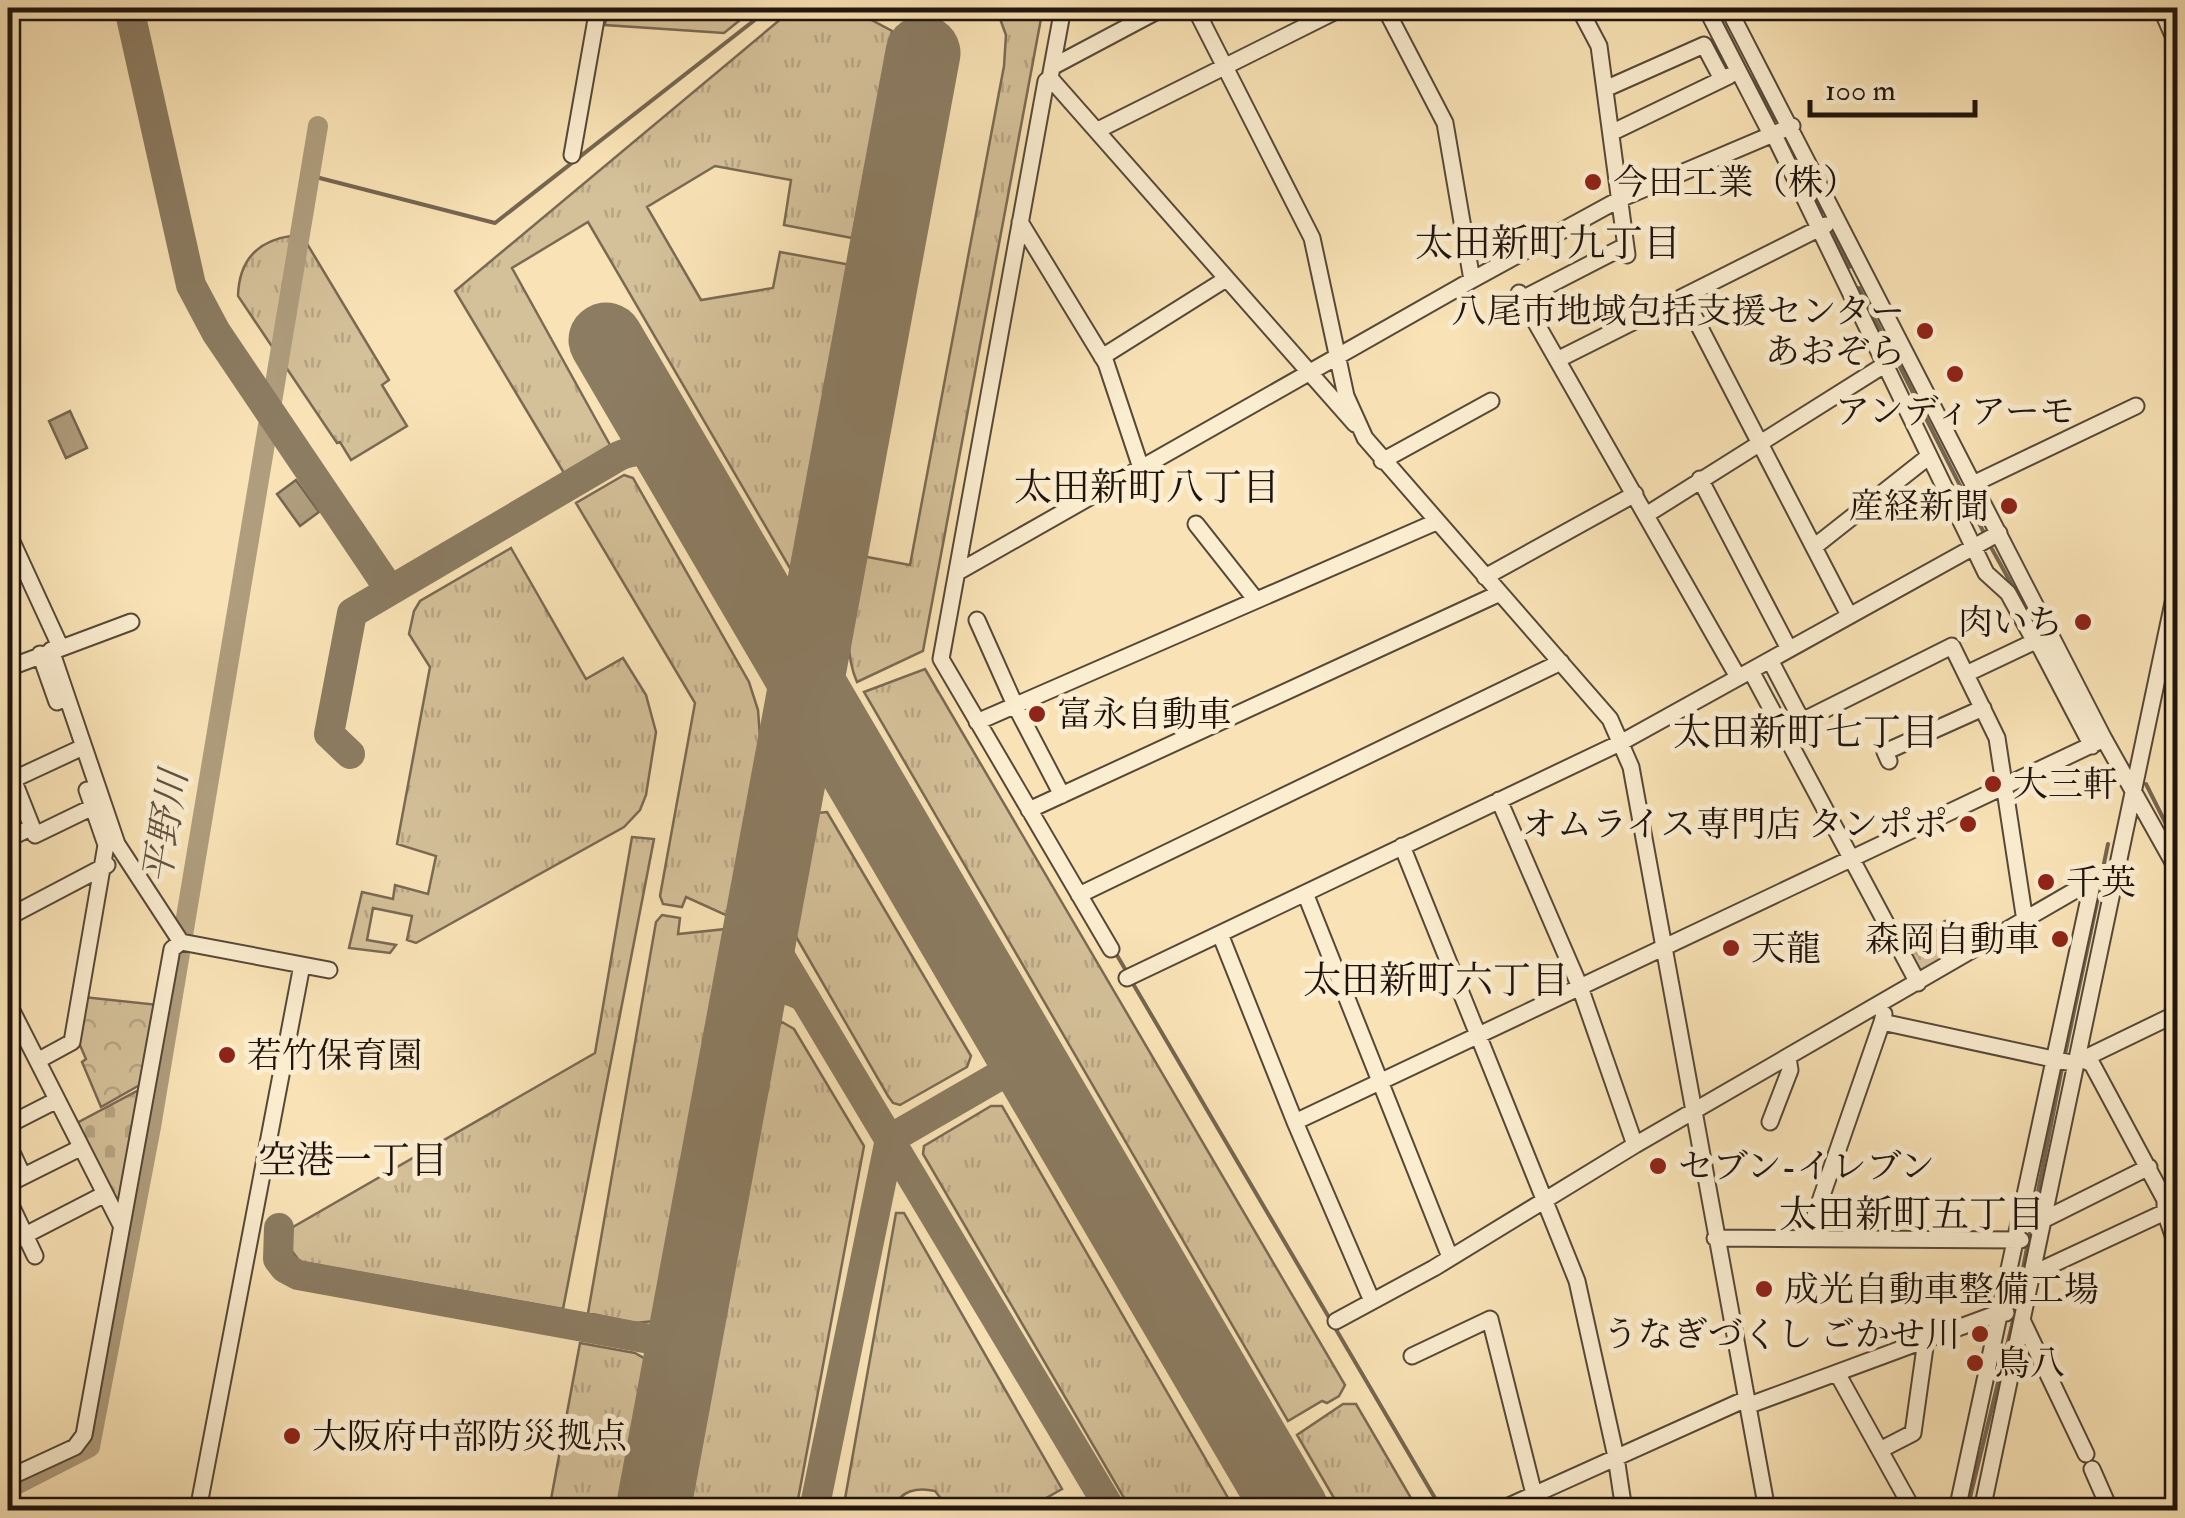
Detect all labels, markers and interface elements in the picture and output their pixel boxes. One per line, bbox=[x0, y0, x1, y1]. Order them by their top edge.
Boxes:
scale bar bbox=[1810, 55, 1975, 117]
text: 100 m bbox=[1825, 72, 1896, 109]
place label: 今田工業（株） bbox=[1613, 161, 1858, 205]
marker: 今田工業（株） bbox=[1582, 171, 1604, 193]
district label: 太田新町九丁目 bbox=[1415, 220, 1681, 268]
place label: 八尾市地域包括支援センター あおぞら bbox=[1451, 290, 1905, 374]
marker: 八尾市地域包括支援センター あおぞら bbox=[1914, 320, 1936, 342]
marker: アンディアーモ bbox=[1944, 363, 1966, 385]
place label: アンディアーモ bbox=[1835, 390, 2075, 434]
district label: 太田新町八丁目 bbox=[1014, 464, 1280, 512]
place label: 産経新聞 bbox=[1849, 485, 1989, 529]
marker: 産経新聞 bbox=[1998, 495, 2020, 517]
place label: 肉いち bbox=[1958, 601, 2063, 645]
marker: 肉いち bbox=[2072, 611, 2094, 633]
place label: 富永自動車 bbox=[1057, 693, 1232, 737]
marker: 富永自動車 bbox=[1026, 703, 1048, 725]
district label: 太田新町七丁目 bbox=[1673, 709, 1939, 757]
water label: 平野川 bbox=[133, 763, 199, 887]
place label: 大三軒 bbox=[2013, 763, 2118, 807]
marker: 大三軒 bbox=[1982, 773, 2004, 795]
place label: オムライス専門店 タンポポ bbox=[1522, 803, 1948, 847]
marker: オムライス専門店 タンポポ bbox=[1957, 813, 1979, 835]
place label: 千英 bbox=[2066, 861, 2136, 905]
marker: 千英 bbox=[2035, 871, 2057, 893]
place label: 森岡自動車 bbox=[1865, 918, 2040, 962]
place label: 天龍 bbox=[1751, 927, 1821, 971]
marker: 森岡自動車 bbox=[2049, 928, 2071, 950]
marker: 天龍 bbox=[1720, 937, 1742, 959]
district label: 太田新町六丁目 bbox=[1303, 957, 1569, 1005]
place label: 若竹保育園 bbox=[247, 1034, 422, 1078]
marker: 若竹保育園 bbox=[216, 1044, 238, 1066]
district label: 空港一丁目 bbox=[258, 1137, 448, 1185]
place label: セブン-イレブン bbox=[1678, 1145, 1935, 1189]
marker: セブン-イレブン bbox=[1647, 1155, 1669, 1177]
district label: 太田新町五丁目 bbox=[1779, 1191, 2045, 1239]
place label: 成光自動車整備工場 bbox=[1784, 1268, 2099, 1312]
marker: 成光自動車整備工場 bbox=[1753, 1278, 1775, 1300]
place label: うなぎづくし ごかせ川 bbox=[1603, 1313, 1960, 1357]
marker: うなぎづくし ごかせ川 bbox=[1969, 1323, 1991, 1345]
place label: 鳥八 bbox=[1995, 1342, 2065, 1386]
marker: 鳥八 bbox=[1964, 1352, 1986, 1374]
place label: 大阪府中部防災拠点 bbox=[312, 1415, 627, 1459]
marker: 大阪府中部防災拠点 bbox=[281, 1425, 303, 1447]

